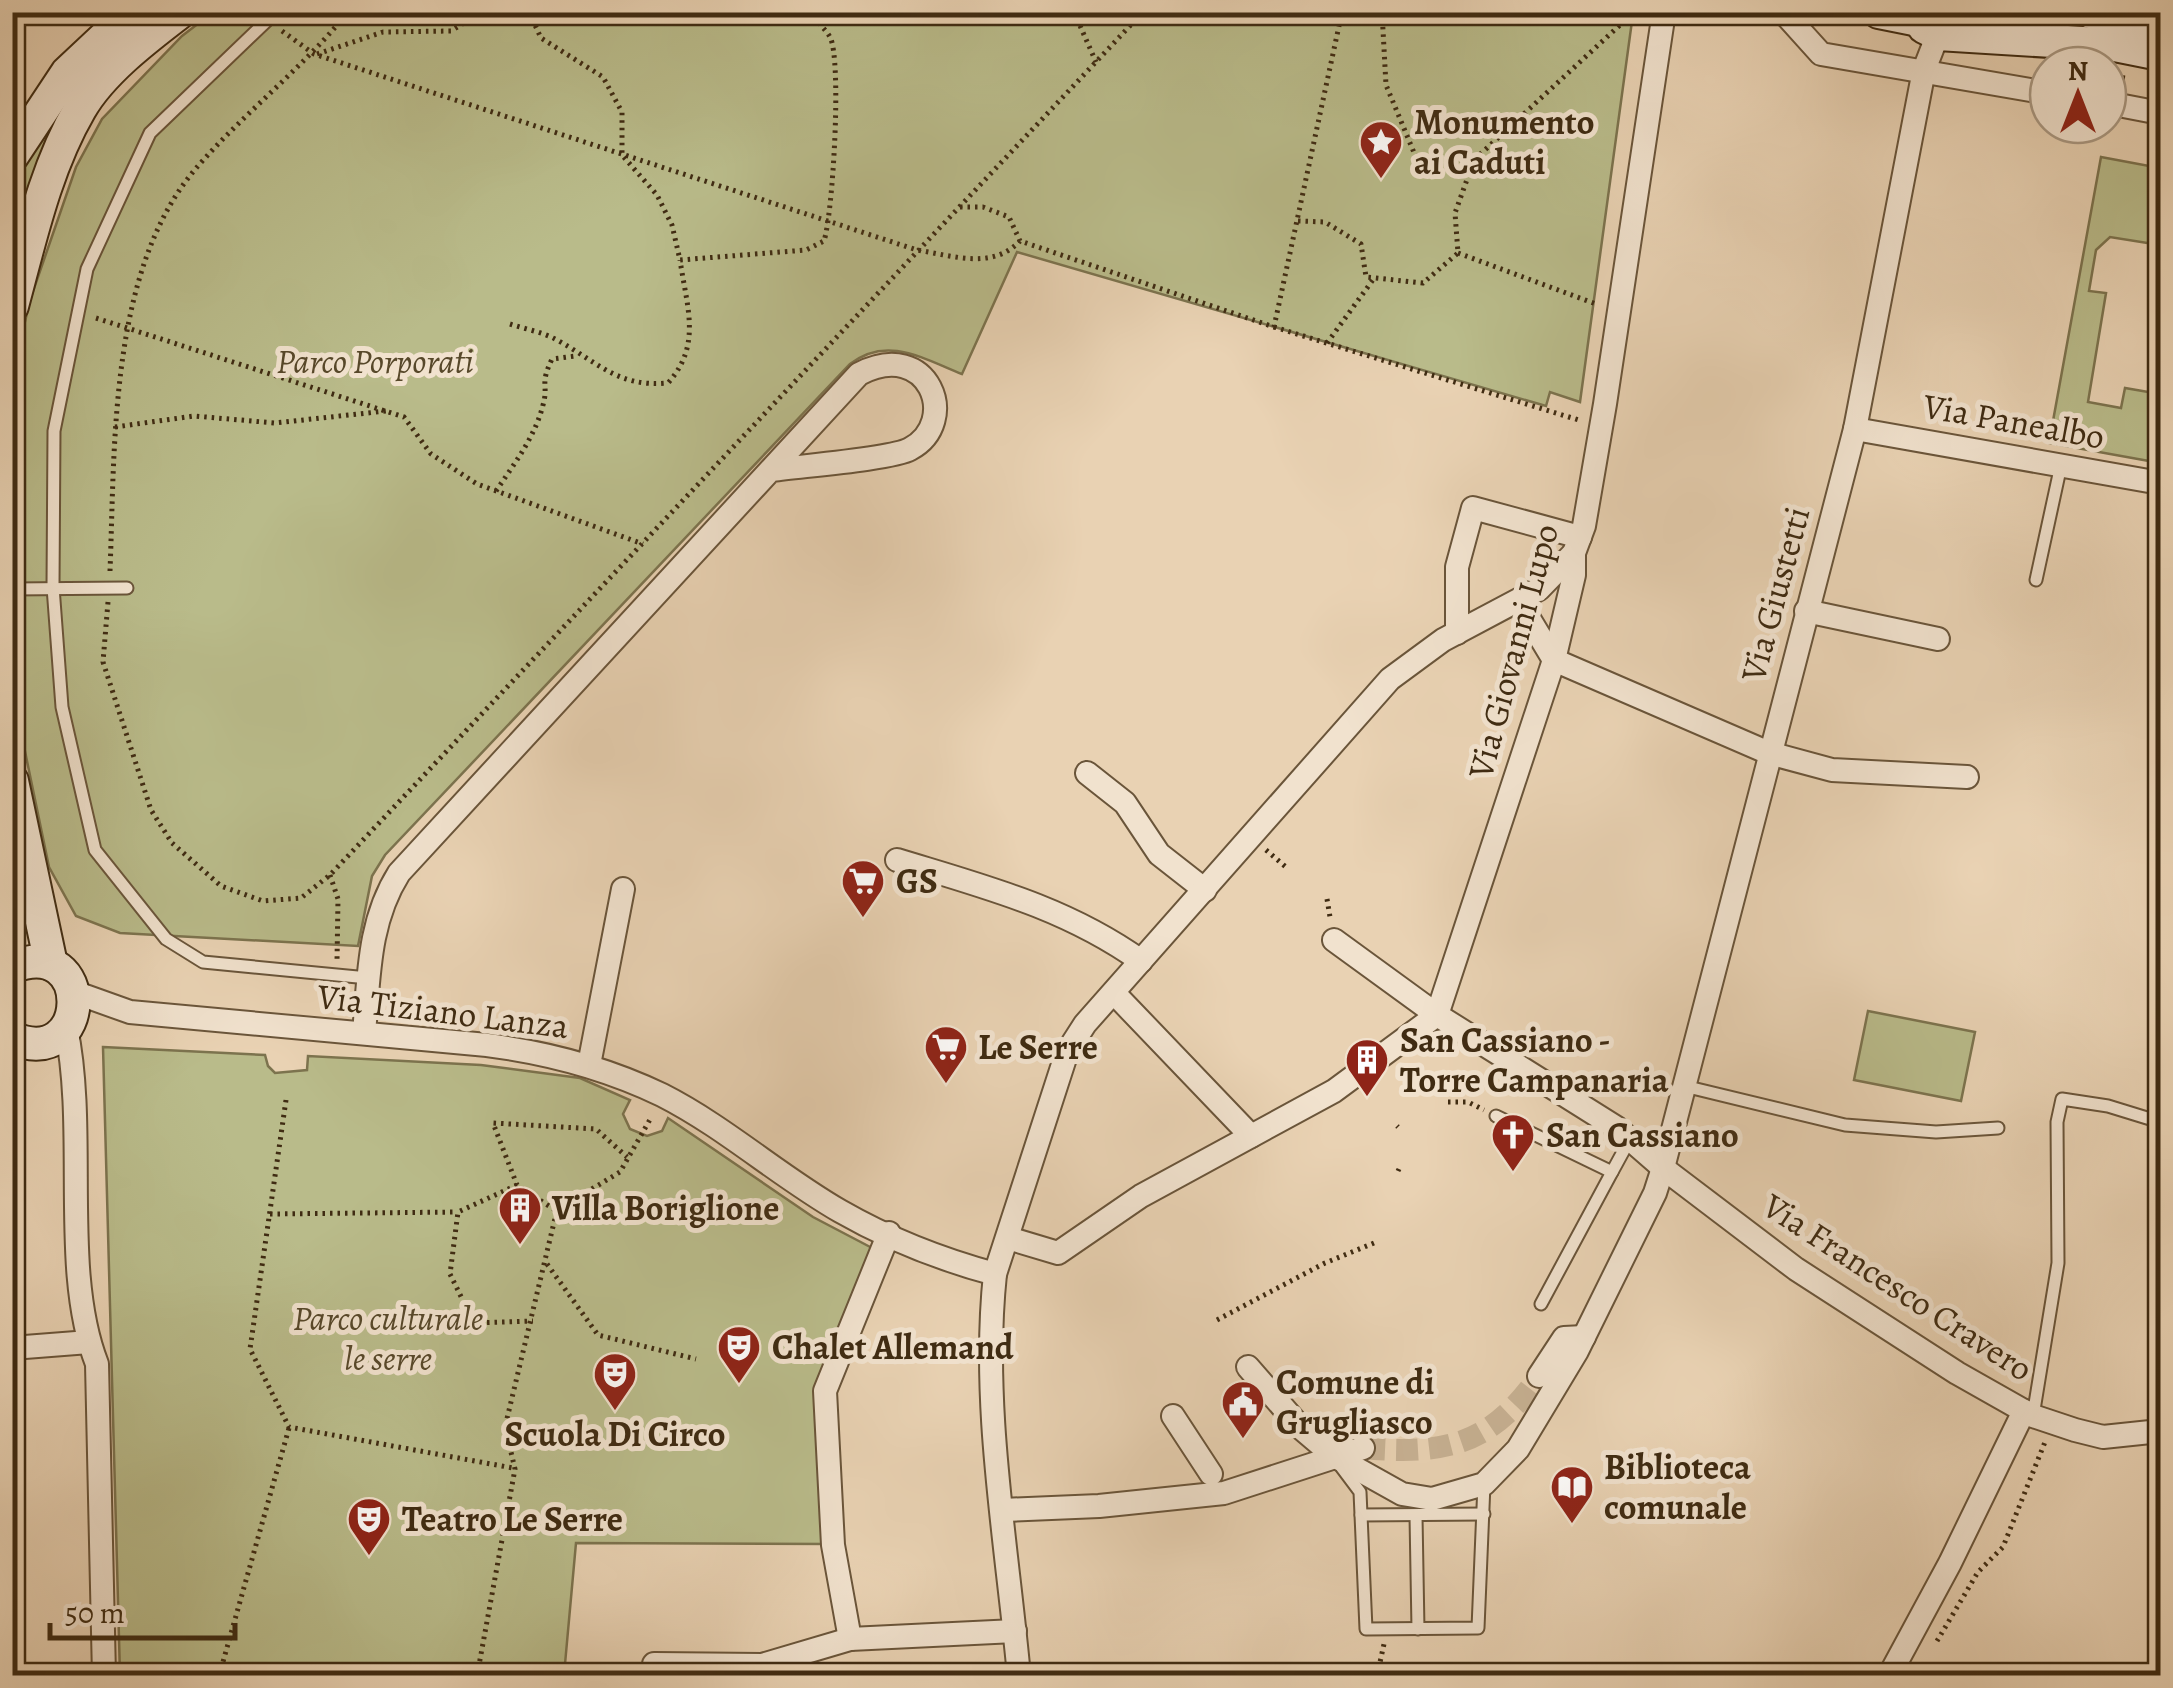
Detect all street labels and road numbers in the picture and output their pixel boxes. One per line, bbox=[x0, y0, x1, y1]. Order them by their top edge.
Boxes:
street label: Via Panealbo bbox=[1919, 381, 2108, 461]
street label: Via Giustetti bbox=[1728, 501, 1821, 688]
street label: Via Giovanni Lupo bbox=[1456, 518, 1570, 784]
street label: Via Tiziano Lanza bbox=[314, 972, 572, 1050]
street label: Via Francesco Cravero bbox=[1753, 1181, 2042, 1392]

